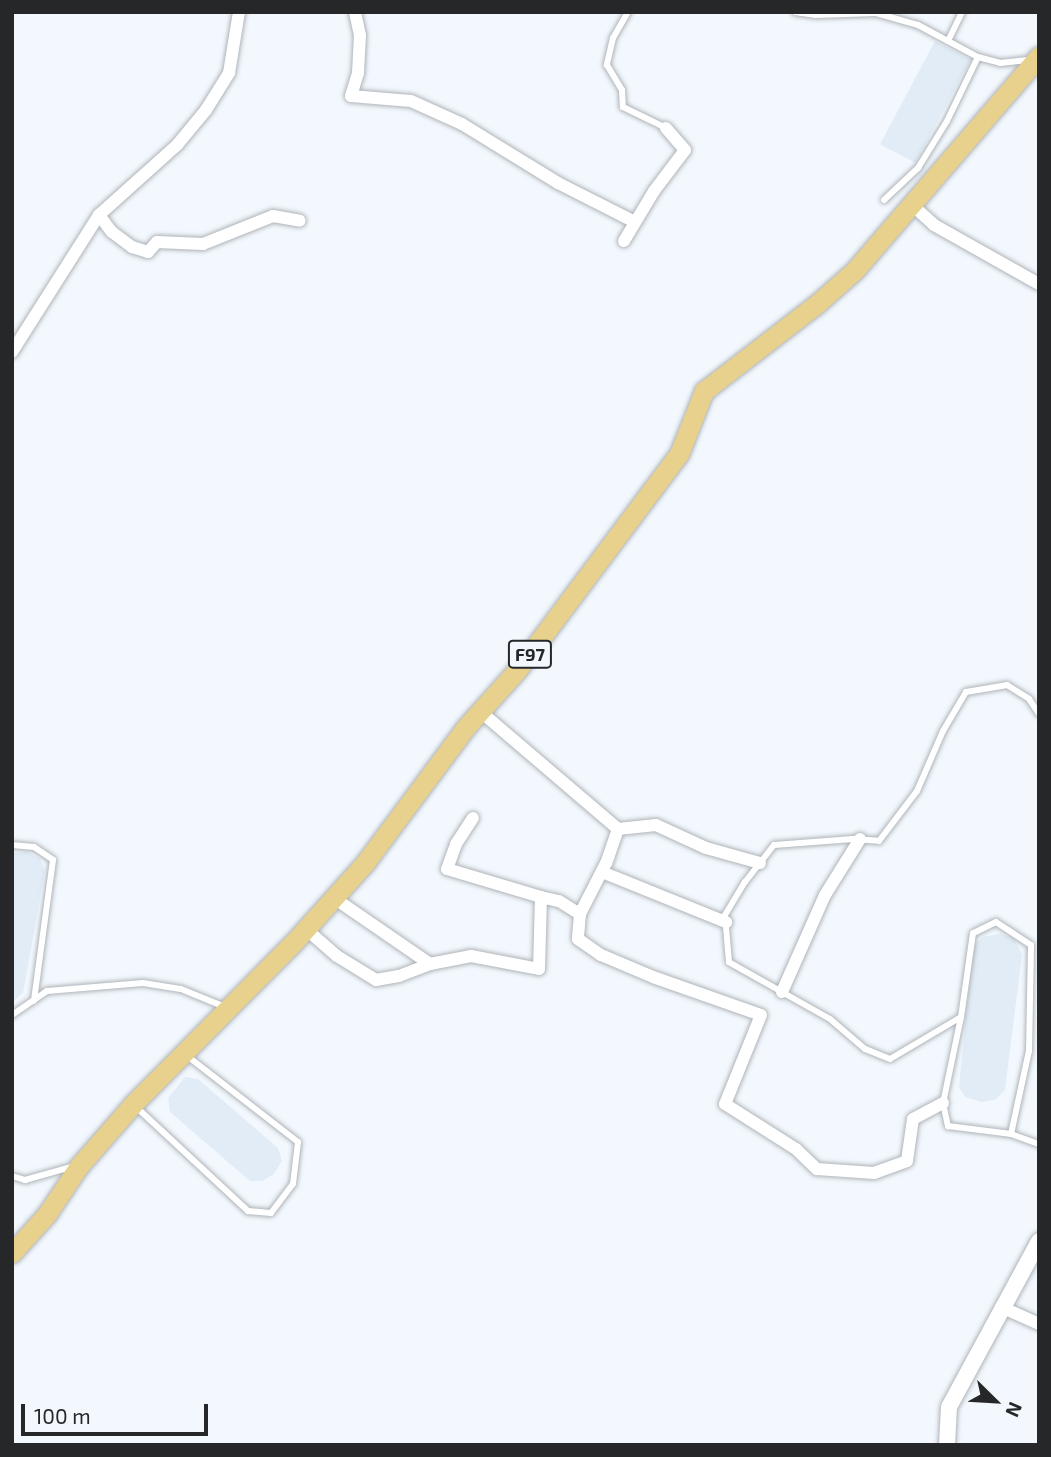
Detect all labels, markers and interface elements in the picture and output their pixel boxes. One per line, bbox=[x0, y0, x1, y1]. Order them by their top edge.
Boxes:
road number: F97 bbox=[507, 640, 553, 668]
north arrow bbox=[960, 1366, 1030, 1436]
scale bar bbox=[24, 1390, 212, 1434]
text: N bbox=[1001, 1399, 1028, 1421]
text: 100 m bbox=[34, 1403, 91, 1428]

